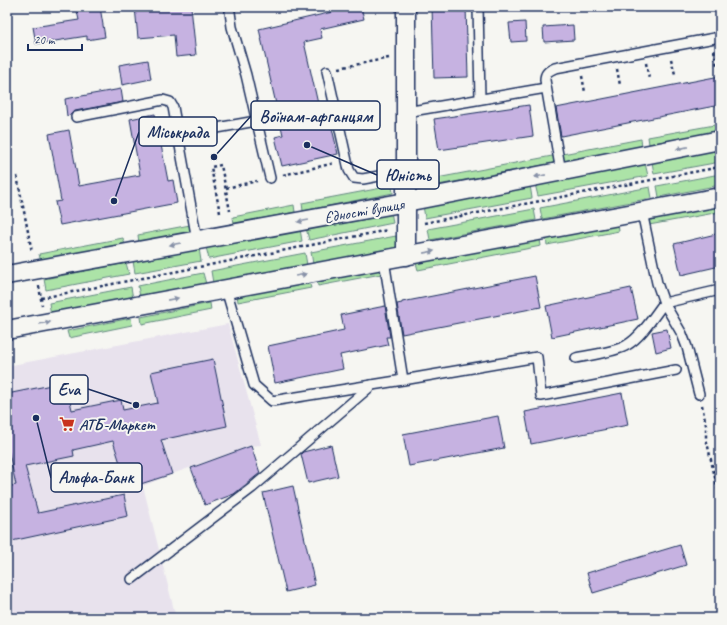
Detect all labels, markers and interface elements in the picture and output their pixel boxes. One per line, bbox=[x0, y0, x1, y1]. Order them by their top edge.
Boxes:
scale bar bbox=[28, 26, 82, 52]
text: 20 m bbox=[34, 32, 56, 48]
callout: Воїнам-афганцям bbox=[251, 101, 380, 130]
text: Воїнам-афганцям bbox=[260, 106, 374, 127]
callout: Міськрада bbox=[139, 117, 217, 146]
text: Міськрада bbox=[147, 122, 211, 143]
one-way arrow bbox=[676, 145, 688, 151]
callout: Юність bbox=[377, 160, 439, 189]
text: Юність bbox=[385, 165, 432, 186]
one-way arrow bbox=[534, 173, 547, 179]
street label: Єдності вулиця bbox=[323, 194, 407, 228]
one-way arrow bbox=[297, 218, 309, 224]
one-way arrow bbox=[169, 242, 181, 248]
one-way arrow bbox=[423, 248, 435, 254]
one-way arrow bbox=[295, 272, 307, 278]
one-way arrow bbox=[167, 296, 179, 302]
one-way arrow bbox=[39, 319, 51, 325]
callout: Eva bbox=[50, 375, 88, 404]
text: Eva bbox=[58, 379, 81, 400]
supermarket icon: АТБ-Маркет bbox=[58, 415, 76, 433]
place label: АТБ-Маркет bbox=[79, 415, 155, 435]
callout: Альфа-Банк bbox=[51, 463, 142, 492]
text: Альфа-Банк bbox=[58, 467, 135, 488]

